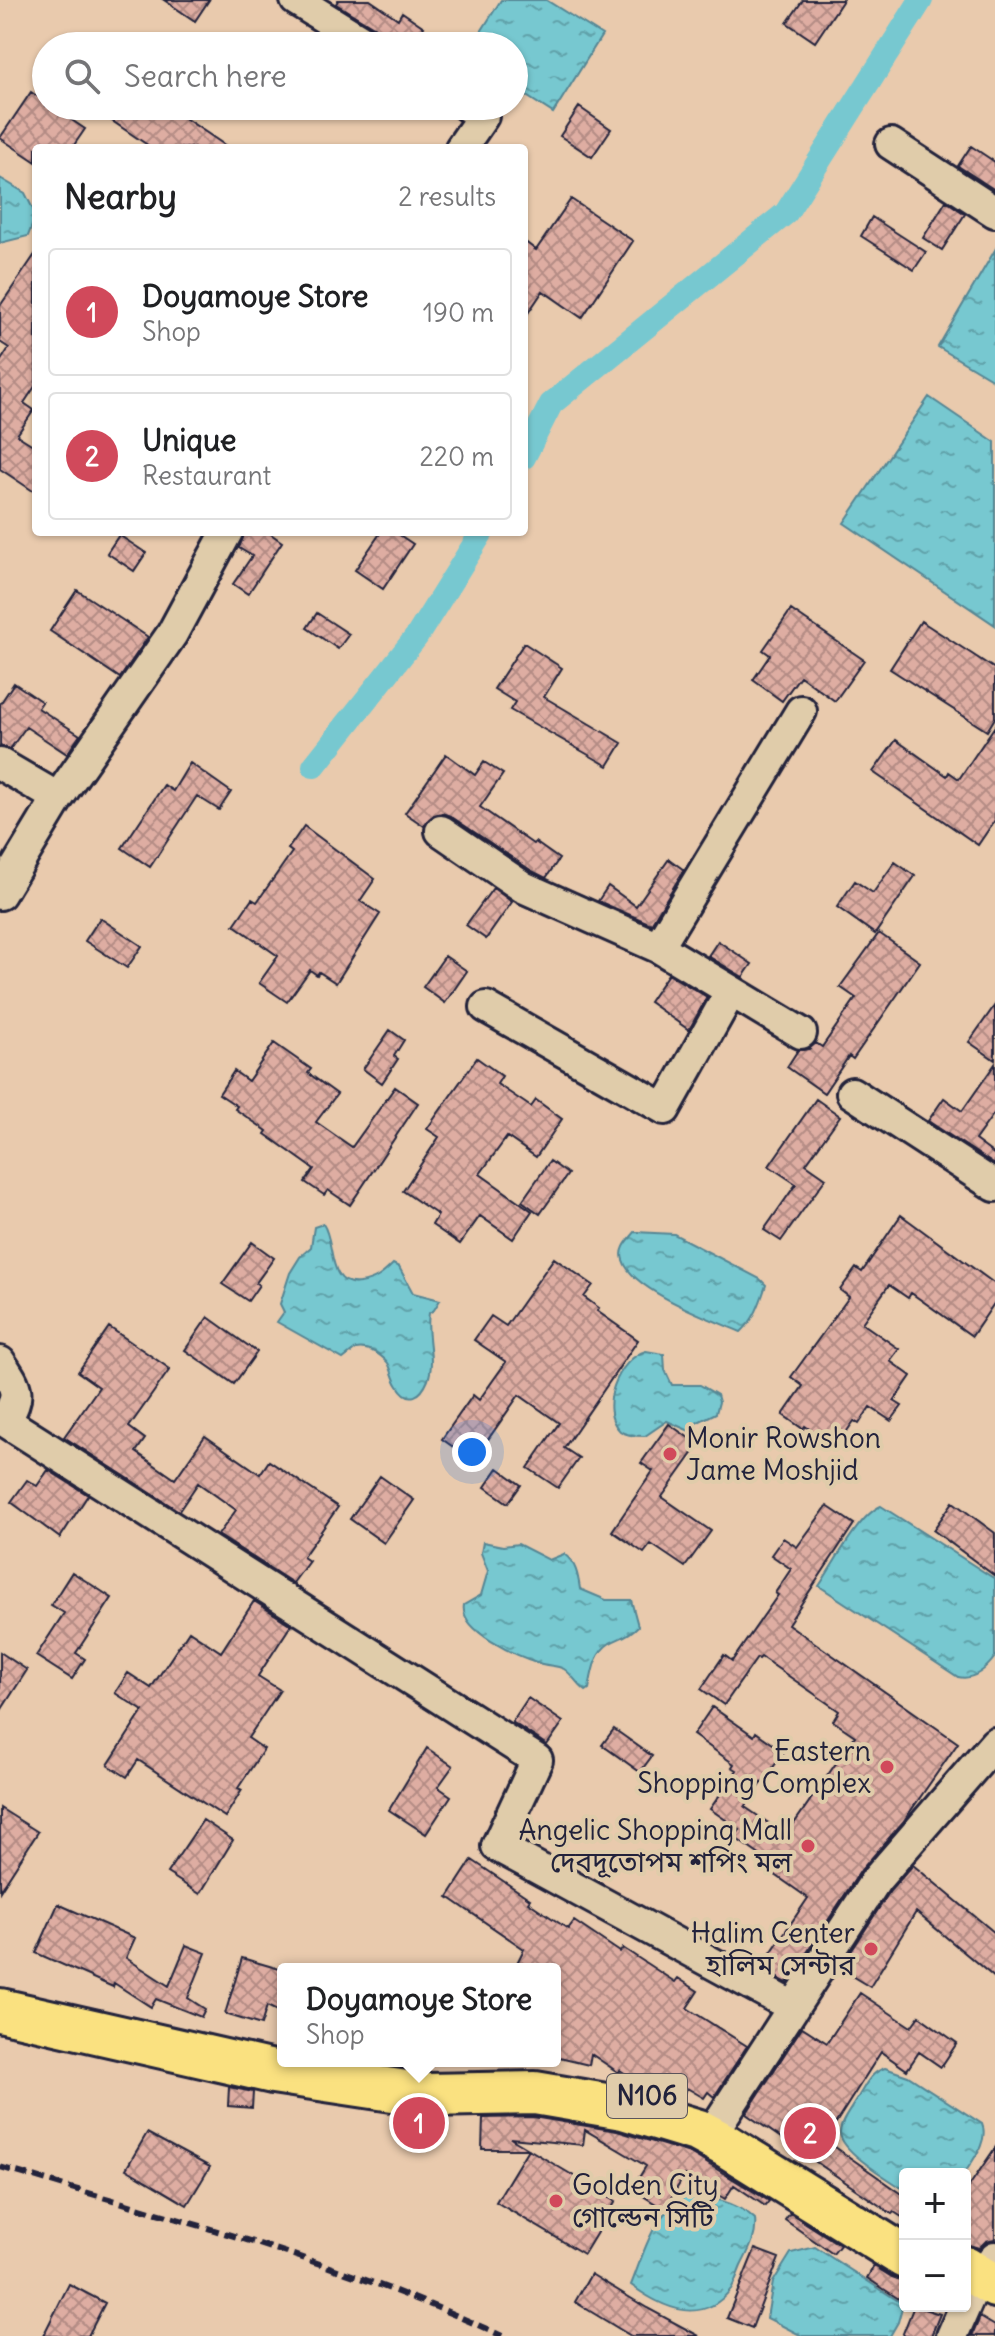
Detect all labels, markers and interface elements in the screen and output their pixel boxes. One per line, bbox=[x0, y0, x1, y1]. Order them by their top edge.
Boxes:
search box bbox=[32, 32, 528, 120]
icon: search bbox=[60, 54, 104, 98]
text: Search here bbox=[124, 57, 287, 95]
text: Nearby bbox=[64, 175, 177, 218]
text: 2 results bbox=[398, 180, 496, 213]
text: Doyamoye Store bbox=[142, 277, 368, 315]
text: 1 bbox=[87, 296, 97, 329]
text: 190 m bbox=[423, 296, 494, 329]
text: Shop bbox=[142, 315, 201, 348]
text: Unique bbox=[142, 421, 236, 459]
text: 2 bbox=[85, 440, 99, 473]
text: 220 m bbox=[419, 440, 494, 473]
text: Restaurant bbox=[142, 459, 271, 492]
place label: Monir Rowshon Jame Moshjid bbox=[686, 1420, 881, 1488]
your location bbox=[452, 1432, 492, 1472]
marker: Monir Rowshon Jame Moshjid bbox=[661, 1445, 679, 1463]
place label: Eastern Shopping Complex bbox=[637, 1733, 871, 1801]
marker: Eastern Shopping Complex bbox=[878, 1758, 896, 1776]
place label: Angelic Shopping Mall দেবদূতোপম শপিং মল bbox=[518, 1812, 793, 1880]
marker: Angelic Shopping Mall দেবদূতোপম শপিং মল bbox=[799, 1837, 817, 1855]
place label: Halim Center হালিম সেন্টার bbox=[691, 1915, 855, 1983]
marker: Halim Center হালিম সেন্টার bbox=[862, 1940, 880, 1958]
popup bbox=[277, 1963, 561, 2067]
text: Doyamoye Store bbox=[306, 1980, 532, 2018]
text: Shop bbox=[306, 2018, 365, 2051]
road number: N106 bbox=[607, 2074, 687, 2118]
pin: 1 bbox=[393, 2093, 445, 2153]
pin: 2 bbox=[784, 2103, 836, 2163]
place label: Golden City গোল্ডেন সিটি bbox=[572, 2167, 719, 2235]
map controls bbox=[899, 2168, 971, 2312]
button: + bbox=[899, 2168, 971, 2240]
marker: Golden City গোল্ডেন সিটি bbox=[547, 2192, 565, 2210]
button: − bbox=[899, 2240, 971, 2312]

